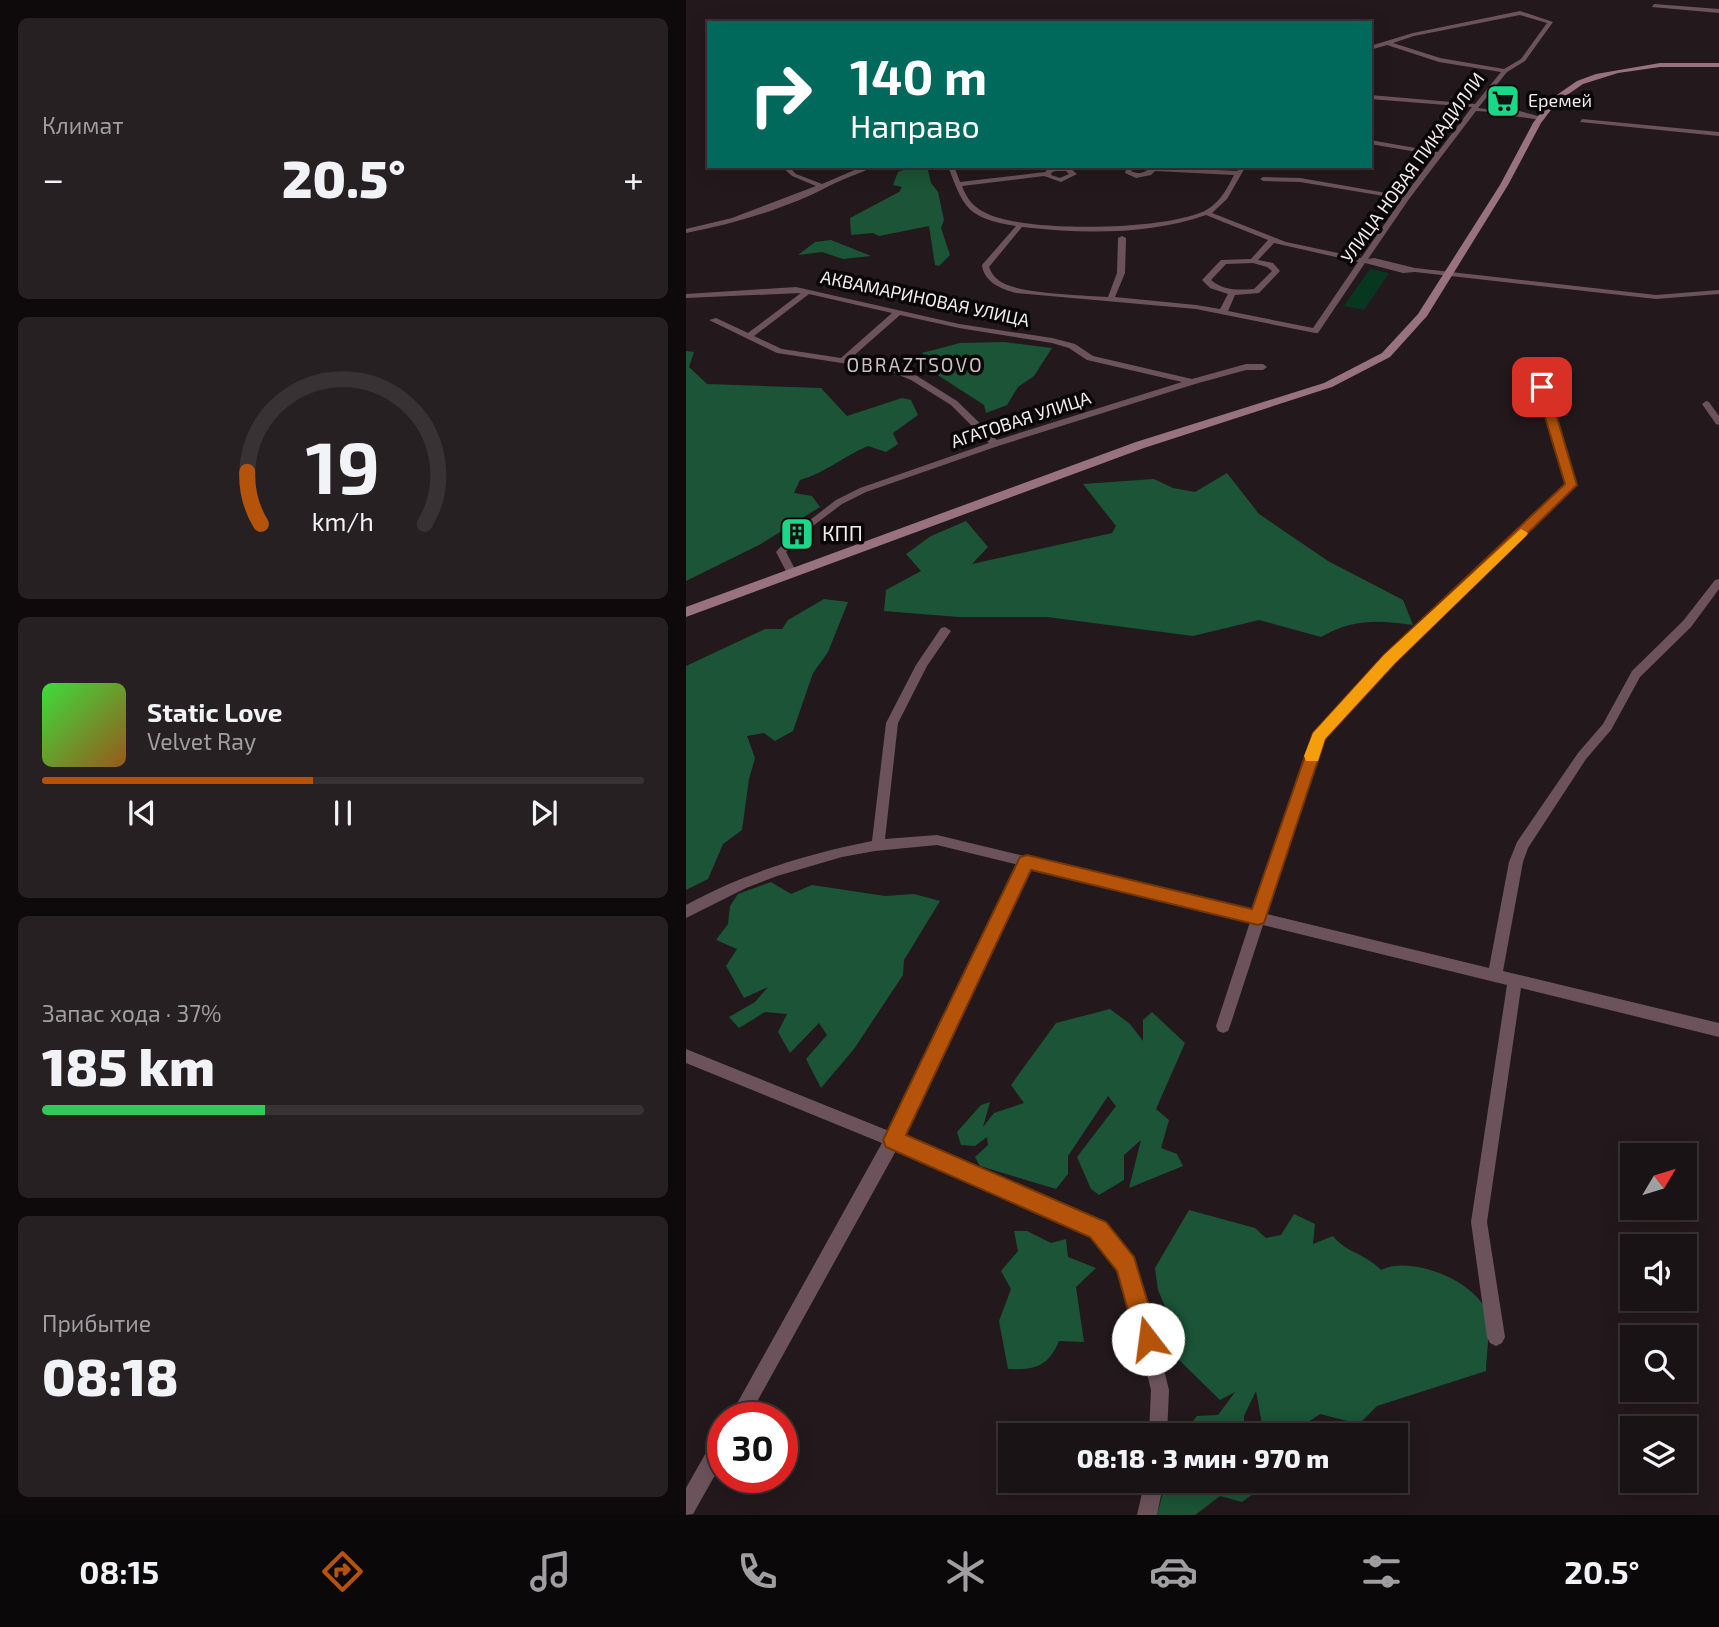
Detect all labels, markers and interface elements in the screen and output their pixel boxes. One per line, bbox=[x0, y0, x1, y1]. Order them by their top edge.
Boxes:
text: 140 m bbox=[850, 46, 987, 105]
icon: right bbox=[735, 49, 826, 140]
street label: УЛИЦА НОВАЯ ПИКАДИЛЛИ bbox=[1336, 68, 1489, 267]
supermarket icon: Еремей bbox=[1484, 82, 1522, 120]
place label: Еремей bbox=[1528, 89, 1592, 111]
text: Направо bbox=[850, 106, 980, 144]
text: Климат bbox=[42, 111, 123, 139]
text: 20.5° bbox=[282, 146, 406, 208]
text: − bbox=[42, 155, 64, 201]
text: + bbox=[623, 155, 644, 201]
street label: АКВАМАРИНОВАЯ УЛИЦА bbox=[819, 265, 1032, 331]
district label: OBRAZTSOVO bbox=[846, 353, 984, 376]
pin bbox=[1512, 357, 1572, 417]
icon: arrive bbox=[1523, 368, 1561, 406]
street label: АГАТОВАЯ УЛИЦА bbox=[948, 386, 1094, 452]
text: 19 bbox=[306, 422, 380, 510]
text: km/h bbox=[312, 506, 374, 536]
building icon: КПП bbox=[778, 515, 816, 553]
place label: КПП bbox=[822, 520, 863, 545]
text: Static Love bbox=[147, 696, 283, 727]
text: Velvet Ray bbox=[147, 727, 256, 755]
icon: previous bbox=[123, 794, 161, 832]
icon: pause bbox=[324, 794, 362, 832]
icon: next bbox=[525, 794, 563, 832]
text: Запас хода · 37% bbox=[42, 999, 222, 1027]
text: 185 km bbox=[42, 1034, 215, 1096]
north arrow bbox=[1620, 1143, 1698, 1220]
map controls bbox=[1620, 1143, 1697, 1493]
button: sound bbox=[1620, 1234, 1697, 1311]
position arrow bbox=[1111, 1302, 1185, 1376]
text: Прибытие bbox=[42, 1309, 151, 1337]
button: search bbox=[1620, 1325, 1697, 1402]
text: 08:18 bbox=[42, 1344, 179, 1406]
speed limit sign: 30 bbox=[707, 1402, 798, 1493]
button: layers bbox=[1620, 1416, 1697, 1493]
text: 08:18 · 3 мин · 970 m bbox=[1077, 1442, 1329, 1473]
icon: directions bbox=[318, 1547, 367, 1596]
icon: music bbox=[526, 1547, 575, 1596]
icon: phone bbox=[733, 1547, 782, 1596]
icon: climate bbox=[941, 1547, 990, 1596]
icon: car bbox=[1149, 1547, 1198, 1596]
icon: filters bbox=[1357, 1547, 1406, 1596]
text: 08:15 bbox=[79, 1552, 159, 1590]
text: 20.5° bbox=[1564, 1552, 1640, 1590]

